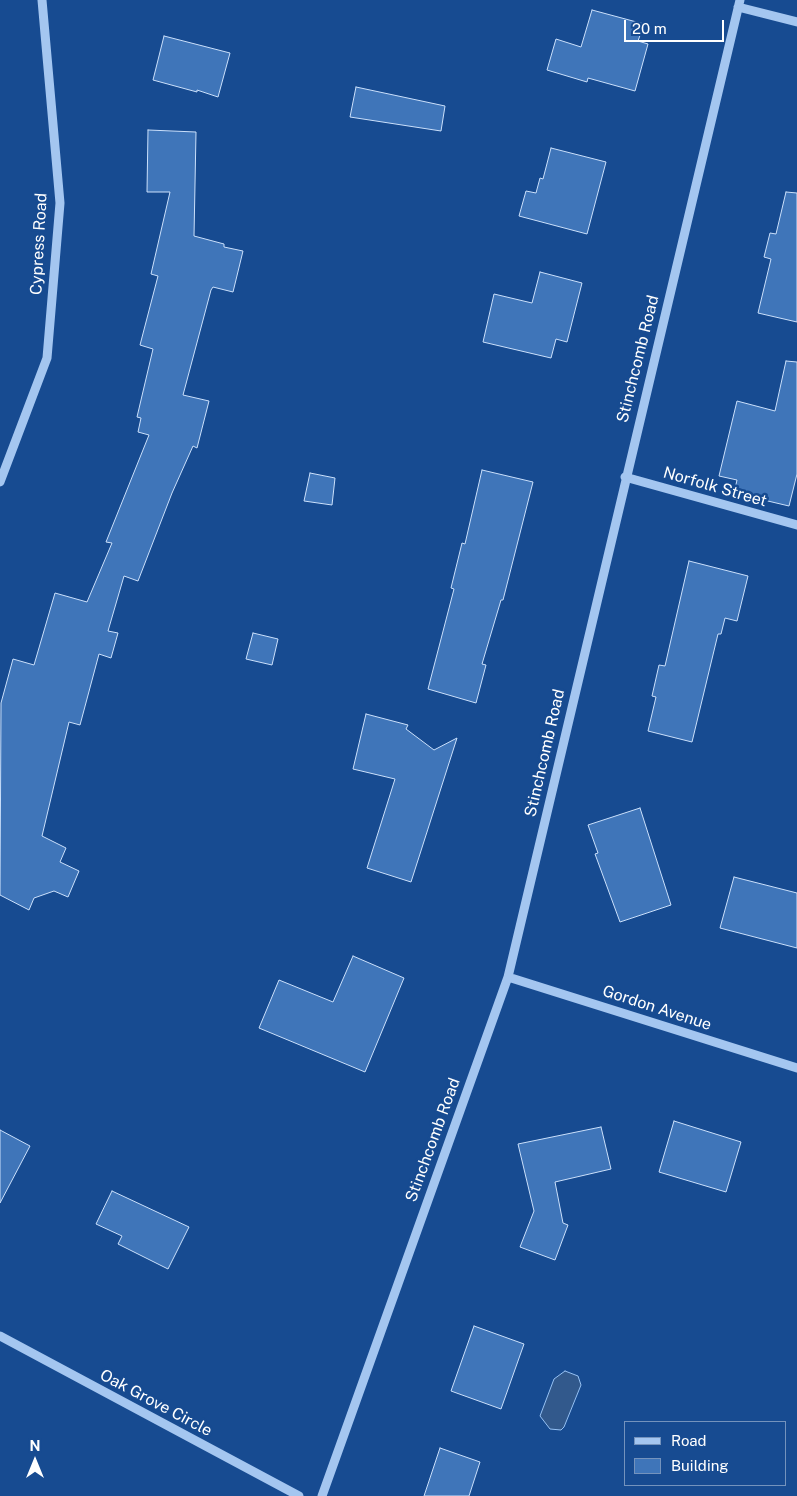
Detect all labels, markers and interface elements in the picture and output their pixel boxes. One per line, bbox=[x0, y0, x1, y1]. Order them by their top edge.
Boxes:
scale bar bbox=[627, 10, 727, 42]
text: 20 m bbox=[632, 20, 667, 37]
street label: Cypress Road bbox=[27, 192, 51, 296]
street label: Stinchcomb Road bbox=[613, 293, 663, 425]
street label: Norfolk Street bbox=[661, 463, 769, 511]
street label: Stinchcomb Road bbox=[521, 687, 569, 819]
street label: Gordon Avenue bbox=[600, 981, 714, 1035]
street label: Stinchcomb Road bbox=[402, 1075, 464, 1205]
street label: Oak Grove Circle bbox=[97, 1365, 215, 1441]
legend bbox=[624, 1421, 787, 1486]
text: Road bbox=[671, 1432, 707, 1449]
north arrow bbox=[10, 1436, 60, 1486]
text: N bbox=[30, 1438, 40, 1454]
text: Building bbox=[671, 1457, 729, 1474]

